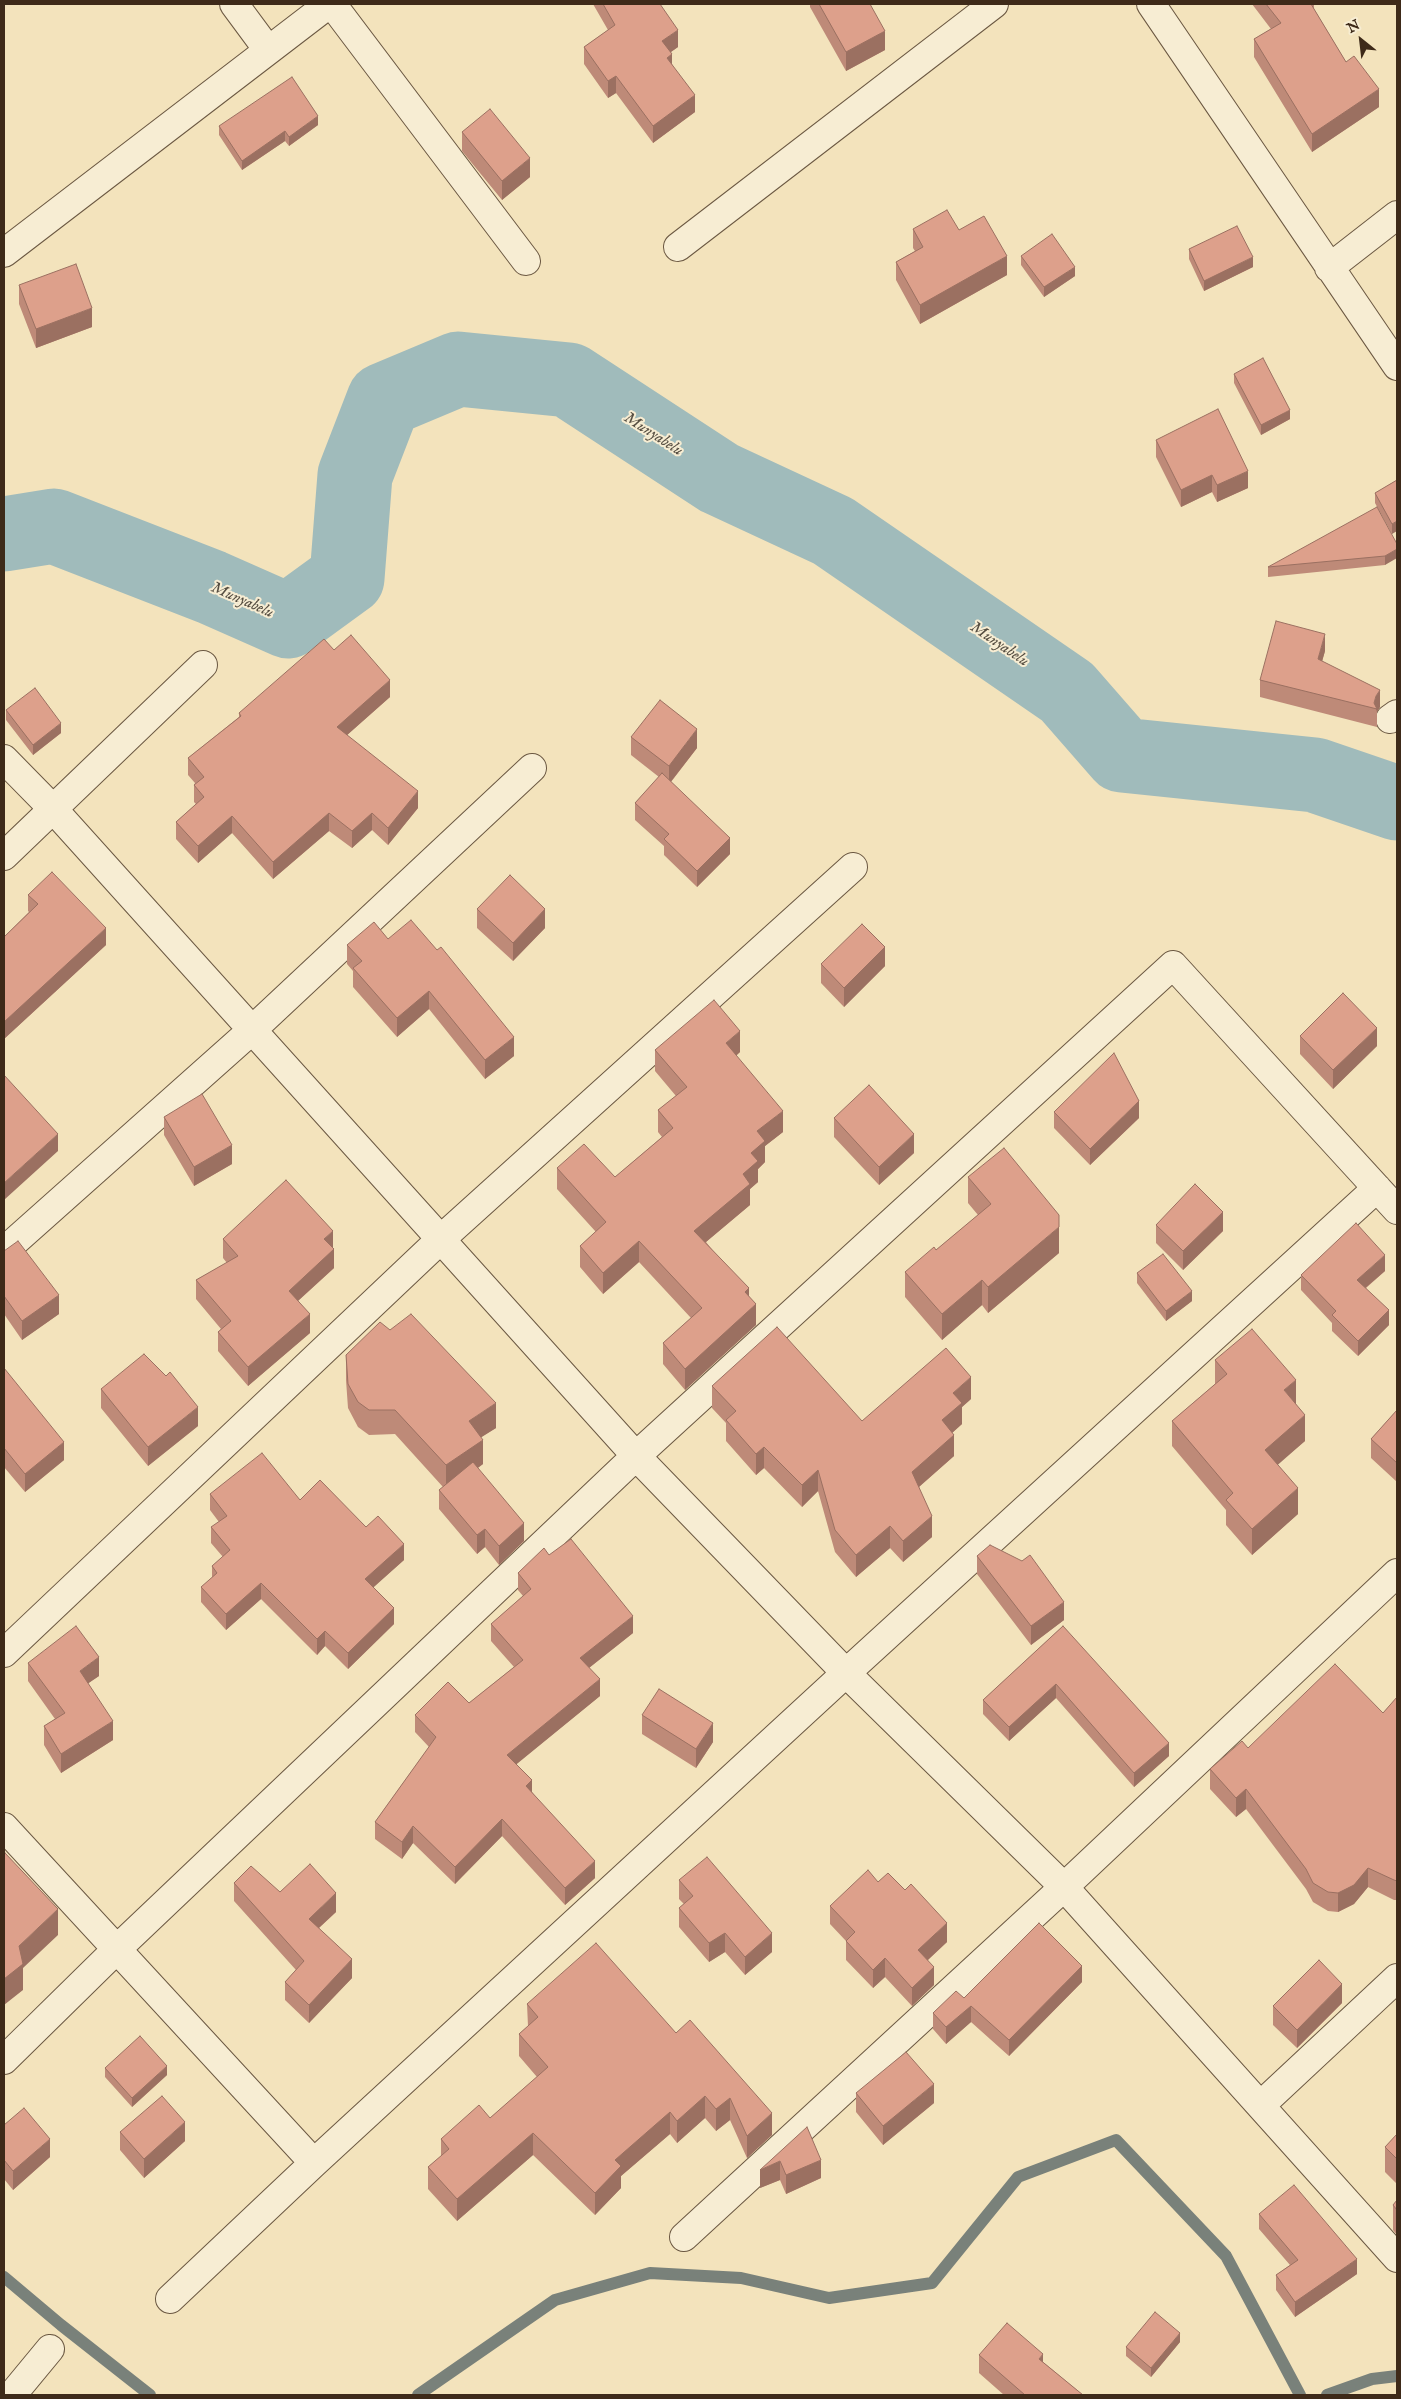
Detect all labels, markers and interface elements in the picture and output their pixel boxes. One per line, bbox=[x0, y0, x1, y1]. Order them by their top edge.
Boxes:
north arrow bbox=[1336, 15, 1386, 65]
text: N bbox=[1344, 16, 1363, 38]
water label: Munyabelu bbox=[620, 409, 686, 461]
water label: Munyabelu bbox=[208, 579, 276, 623]
water label: Munyabelu bbox=[966, 618, 1032, 672]

